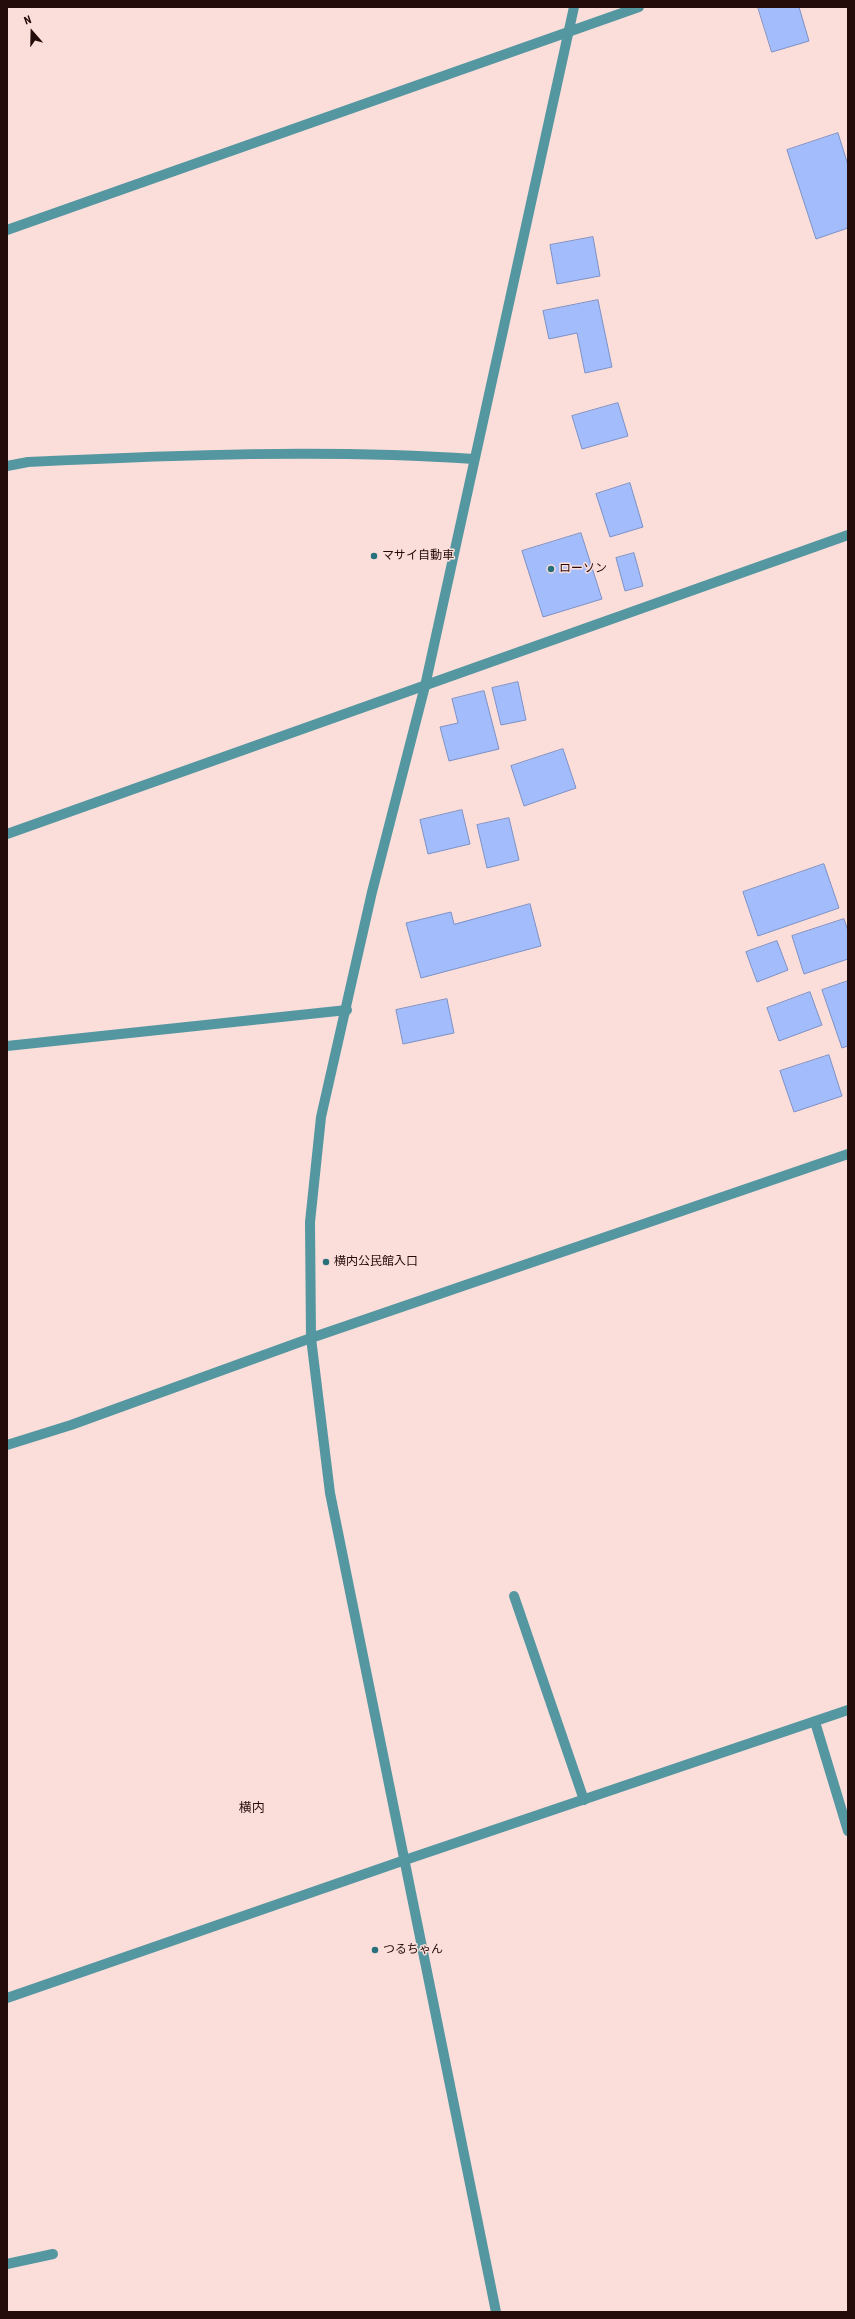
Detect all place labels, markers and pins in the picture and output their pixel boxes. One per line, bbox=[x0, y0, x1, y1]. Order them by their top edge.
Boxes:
place label: マサイ自動車 bbox=[382, 549, 454, 563]
marker: マサイ自動車 bbox=[369, 551, 379, 561]
place label: ローソン bbox=[559, 562, 607, 576]
marker: ローソン bbox=[546, 564, 556, 574]
place label: 横内公民館入口 bbox=[334, 1255, 418, 1269]
marker: 横内公民館入口 bbox=[321, 1257, 331, 1267]
place label: つるちゃん bbox=[383, 1943, 443, 1957]
marker: つるちゃん bbox=[370, 1945, 380, 1955]

